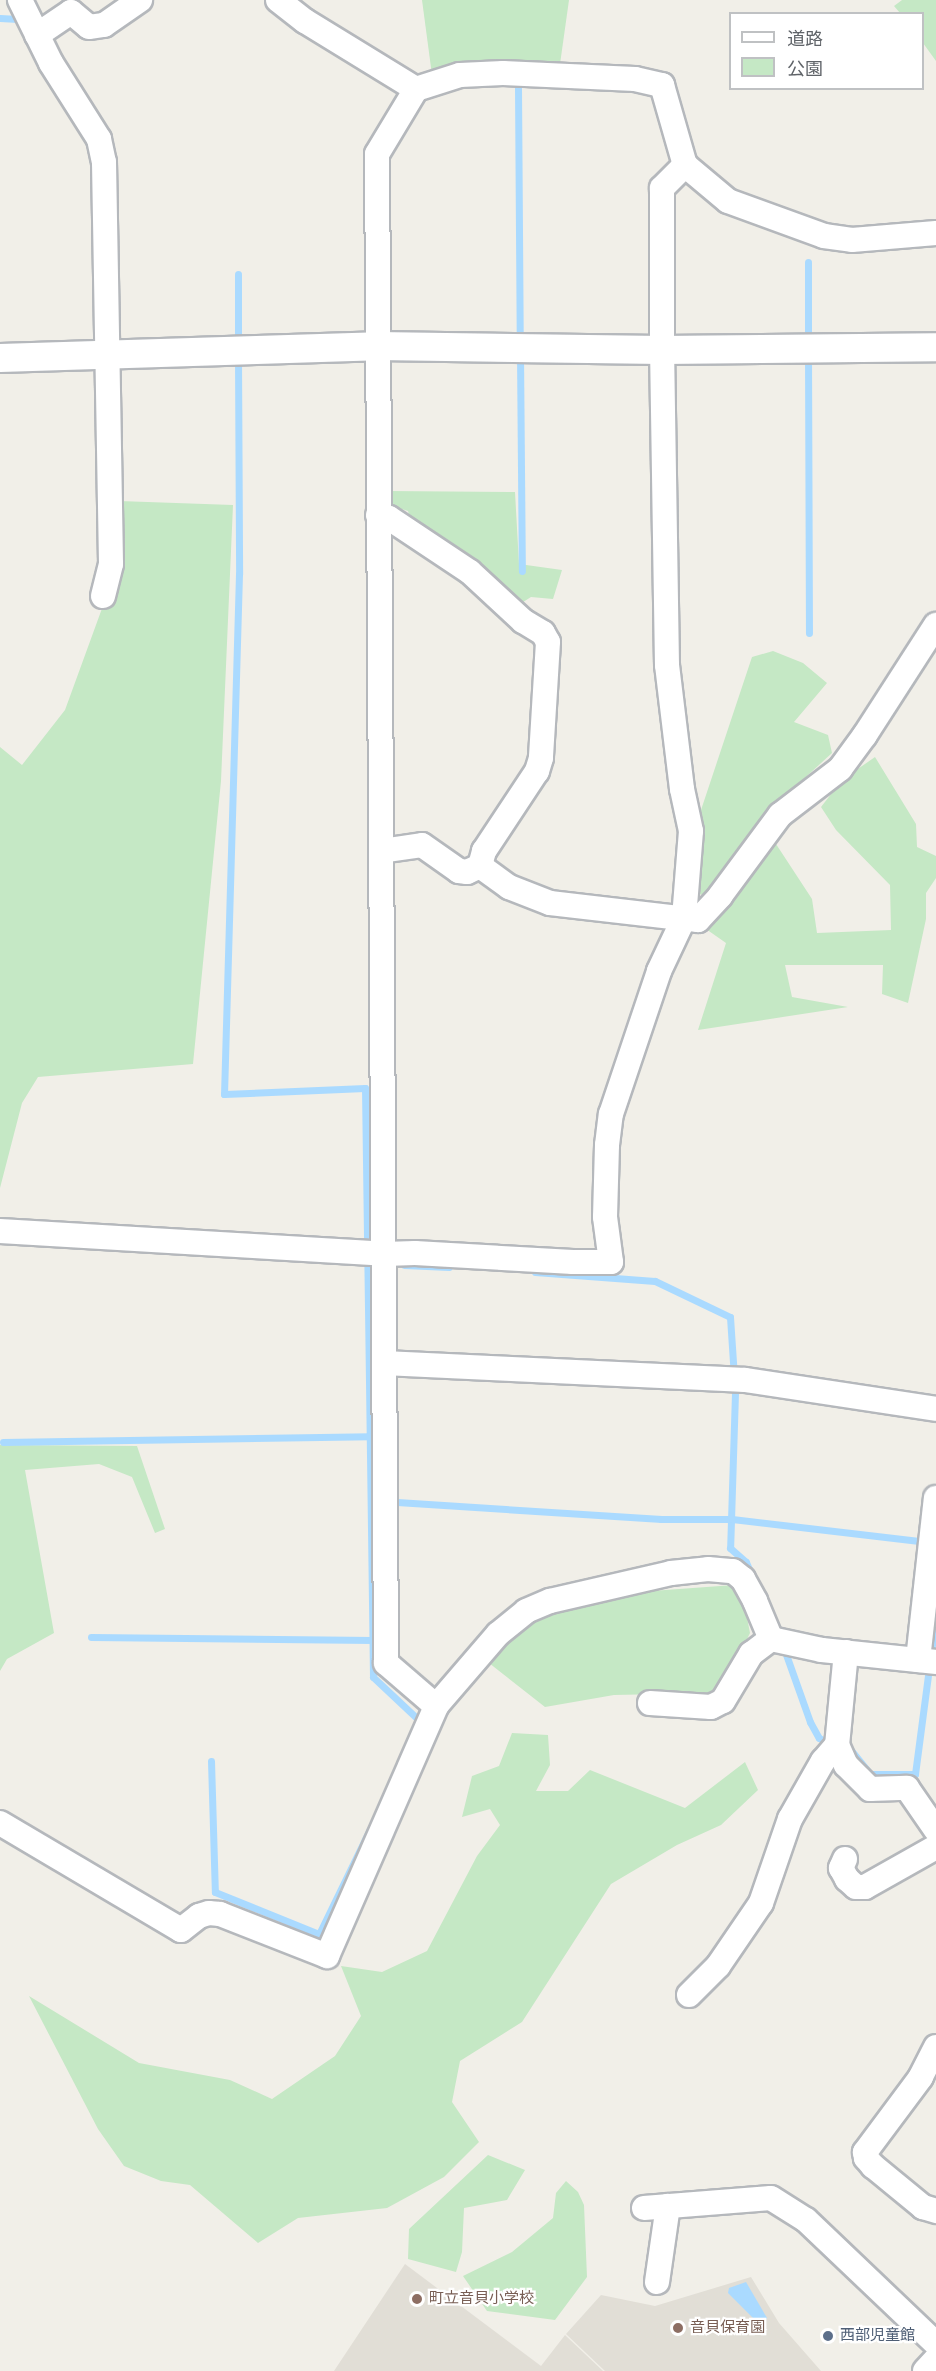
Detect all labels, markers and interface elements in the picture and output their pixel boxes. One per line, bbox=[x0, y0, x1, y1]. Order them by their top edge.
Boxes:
legend bbox=[729, 12, 924, 90]
text: 道路 bbox=[787, 28, 823, 49]
text: 公園 bbox=[787, 58, 823, 79]
place label: 町立音貝小学校 bbox=[429, 2290, 534, 2308]
marker: 町立音貝小学校 bbox=[410, 2292, 424, 2306]
place label: 音貝保育園 bbox=[690, 2319, 765, 2337]
marker: 音貝保育園 bbox=[671, 2321, 685, 2335]
place label: 西部児童館 bbox=[840, 2327, 915, 2345]
marker: 西部児童館 bbox=[821, 2329, 835, 2343]

